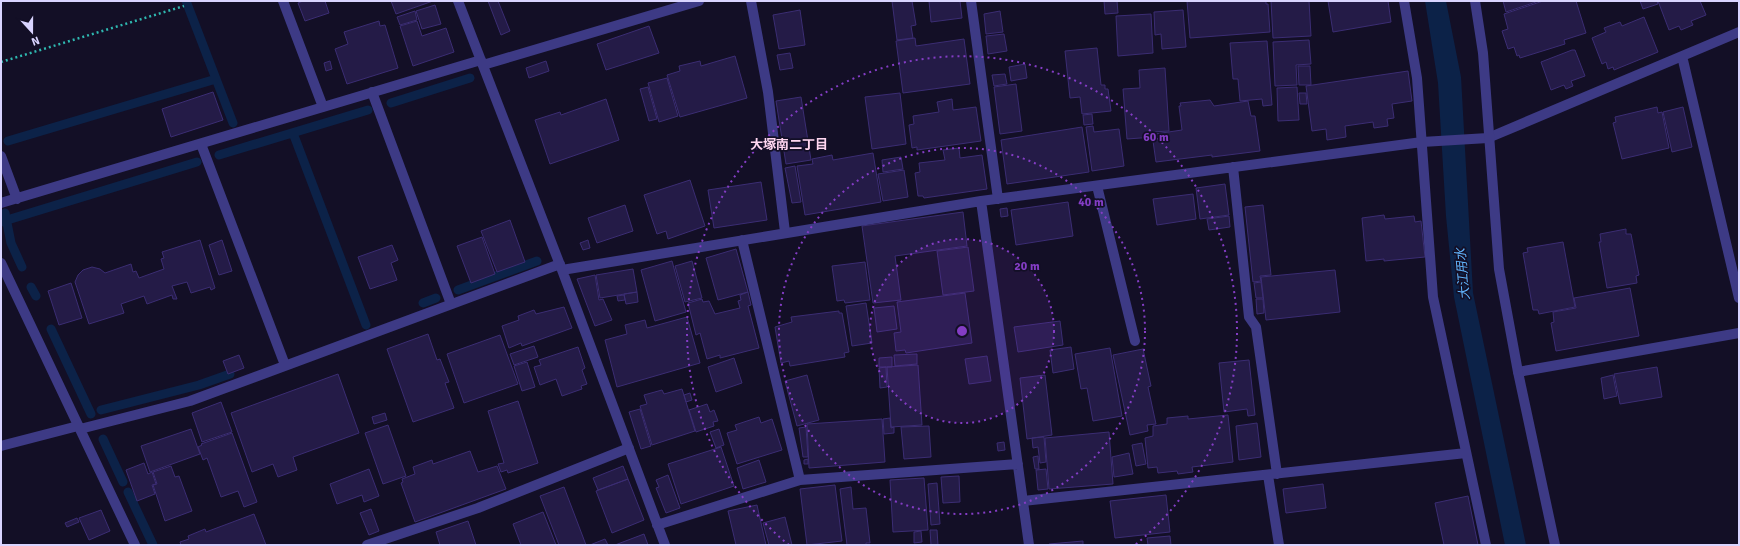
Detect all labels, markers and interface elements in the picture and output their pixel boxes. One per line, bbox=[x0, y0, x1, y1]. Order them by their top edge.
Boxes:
north arrow bbox=[12, 12, 52, 52]
text: N bbox=[30, 33, 41, 48]
text: 60 m bbox=[1143, 130, 1169, 145]
district label: 大塚南二丁目 bbox=[750, 137, 828, 153]
text: 40 m bbox=[1078, 195, 1104, 210]
water label: 大江用水 bbox=[1453, 245, 1473, 301]
text: 20 m bbox=[1014, 259, 1040, 274]
centre of rings bbox=[955, 324, 969, 338]

